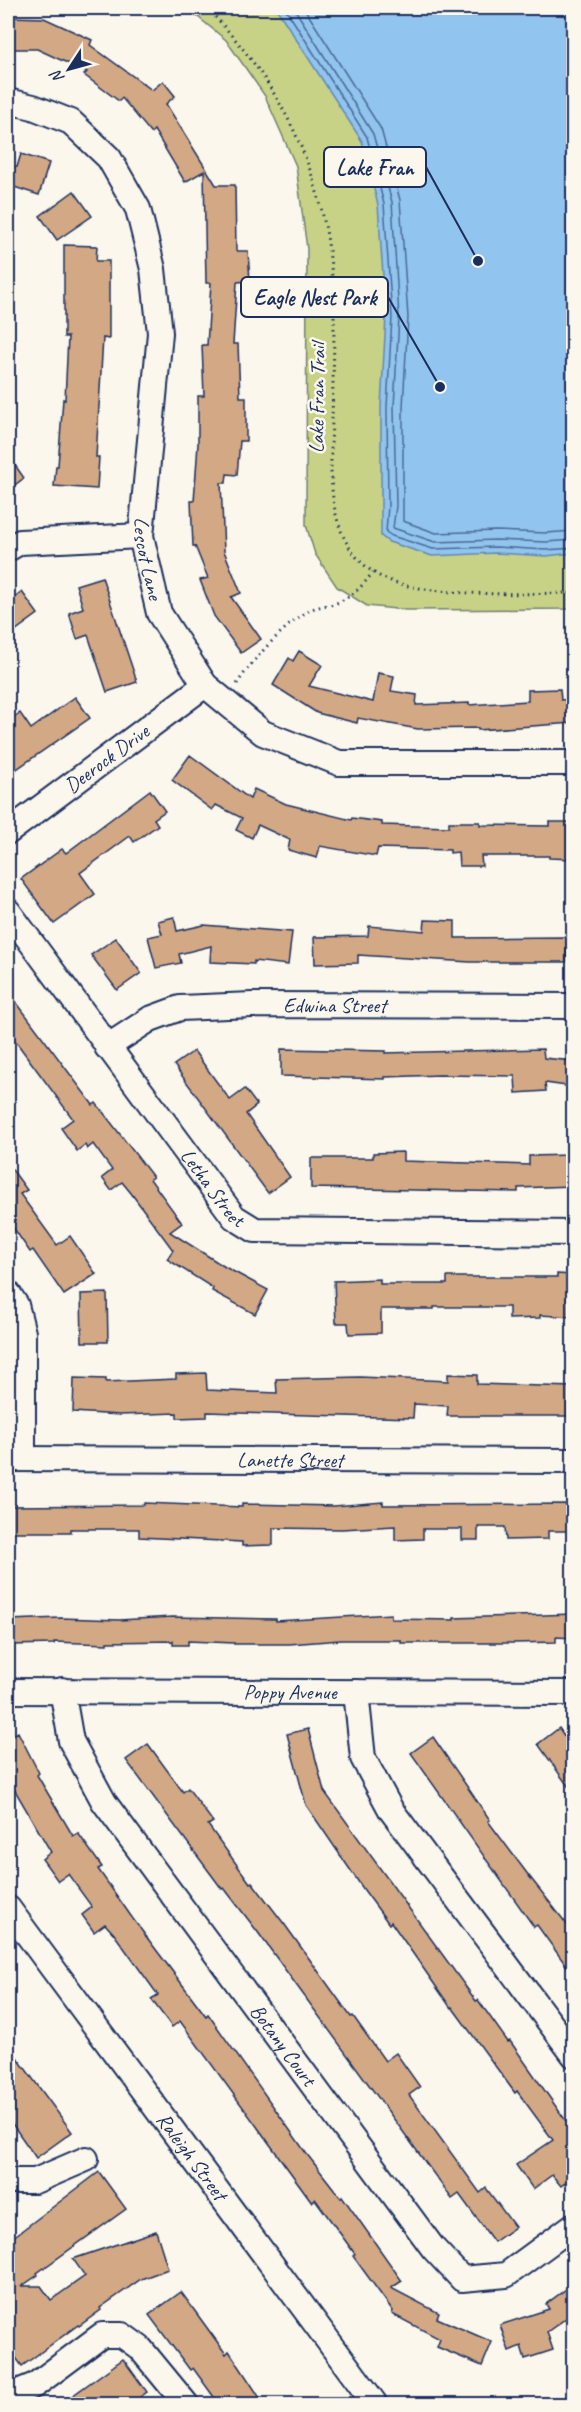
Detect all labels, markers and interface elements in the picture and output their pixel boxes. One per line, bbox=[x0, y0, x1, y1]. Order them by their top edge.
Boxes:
north arrow bbox=[39, 39, 99, 99]
text: N bbox=[45, 65, 69, 87]
callout: Lake Fran bbox=[324, 147, 426, 187]
text: Lake Fran bbox=[336, 154, 416, 182]
callout: Eagle Nest Park bbox=[241, 277, 388, 317]
text: Eagle Nest Park bbox=[254, 284, 378, 312]
street label: Lake Fran Trail bbox=[303, 339, 331, 453]
street label: Lescot Lane bbox=[128, 516, 169, 604]
street label: Deerock Drive bbox=[59, 718, 155, 798]
street label: Edwina Street bbox=[283, 992, 389, 1018]
street label: Letha Street bbox=[175, 1143, 250, 1234]
street label: Lanette Street bbox=[237, 1447, 346, 1473]
street label: Poppy Avenue bbox=[243, 1679, 338, 1705]
street label: Botany Court bbox=[245, 1999, 323, 2093]
street label: Raleigh Street bbox=[151, 2107, 235, 2208]

